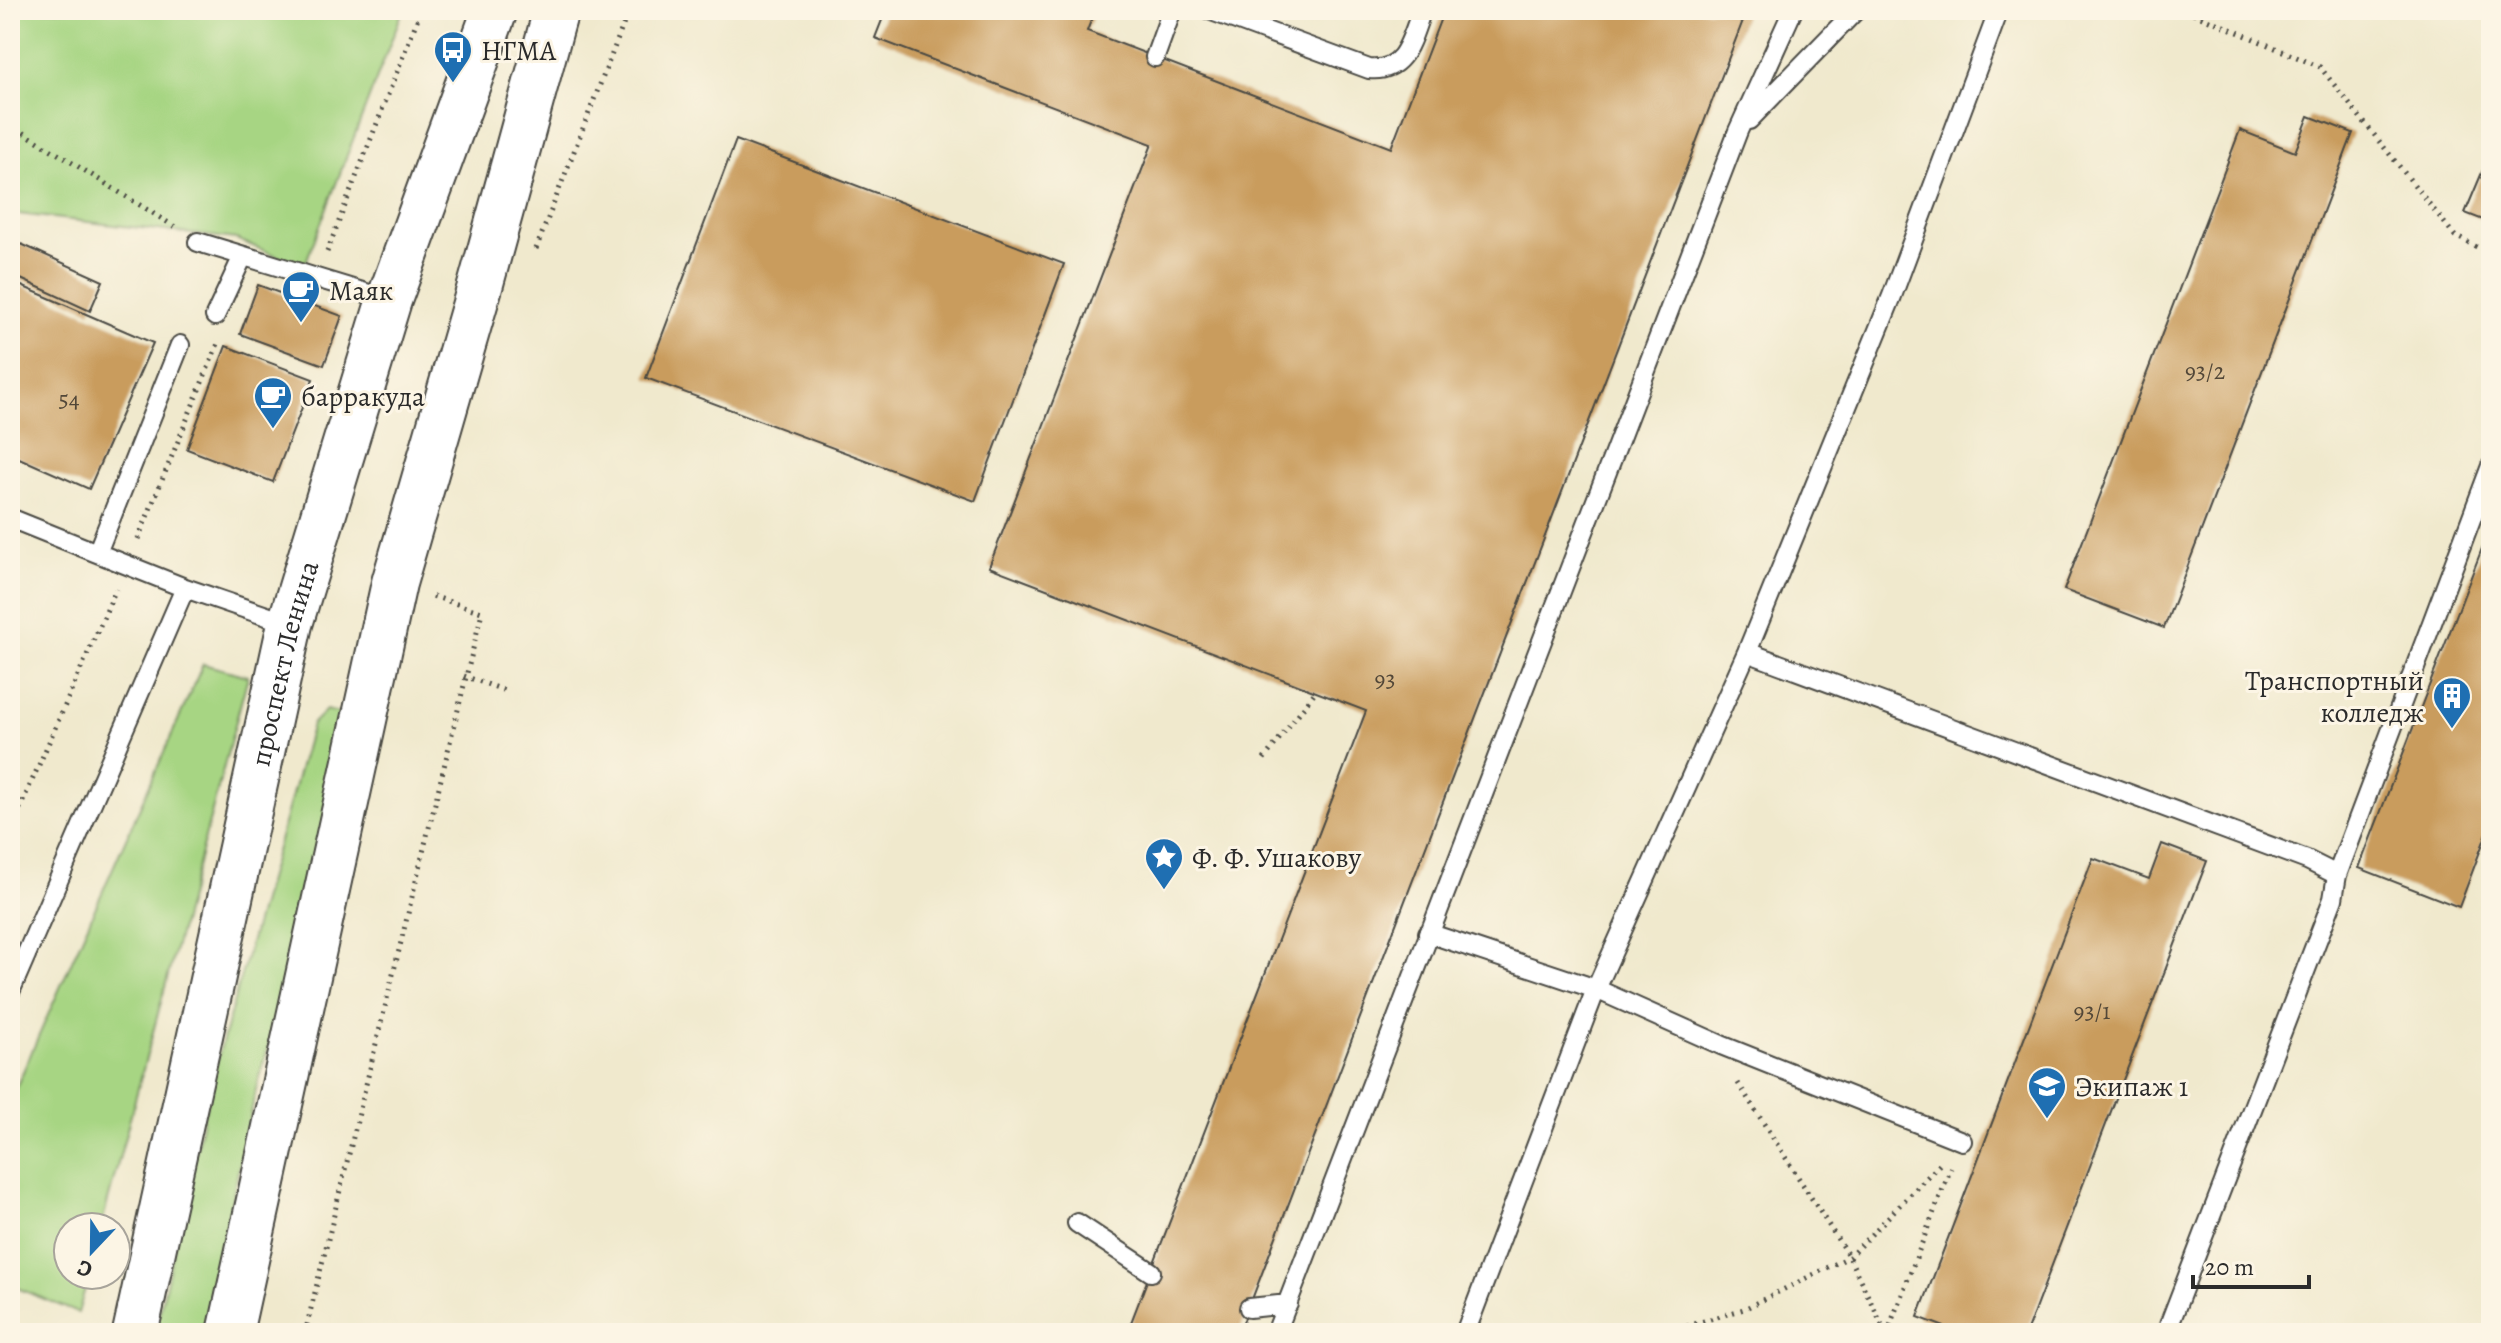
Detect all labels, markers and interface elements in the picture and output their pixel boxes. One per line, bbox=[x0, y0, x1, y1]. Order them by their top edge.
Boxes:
bus stop icon: НГМА bbox=[432, 29, 474, 84]
place label: НГМА bbox=[481, 32, 557, 70]
cafe icon: Маяк bbox=[280, 269, 322, 324]
place label: Маяк bbox=[329, 272, 393, 310]
house number: 93/2 bbox=[2185, 355, 2225, 387]
cafe icon: барракуда bbox=[252, 375, 294, 430]
place label: барракуда bbox=[301, 378, 425, 416]
house number: 54 bbox=[58, 383, 80, 415]
street label: проспект Ленина bbox=[241, 556, 328, 770]
place label: Транспортный колледж bbox=[2245, 662, 2424, 732]
house number: 93 bbox=[1375, 663, 1395, 695]
building icon: Транспортный колледж bbox=[2431, 675, 2473, 730]
place icon: Ф. Ф. Ушакову bbox=[1143, 836, 1185, 891]
place label: Ф. Ф. Ушакову bbox=[1192, 839, 1362, 877]
house number: 93/1 bbox=[2073, 995, 2111, 1027]
school or university icon: Экипаж 1 bbox=[2026, 1065, 2068, 1120]
place label: Экипаж 1 bbox=[2075, 1068, 2188, 1106]
north arrow bbox=[52, 1211, 132, 1291]
scale bar bbox=[2193, 1239, 2309, 1289]
text: 20 m bbox=[2205, 1251, 2254, 1283]
text: С bbox=[73, 1252, 97, 1285]

